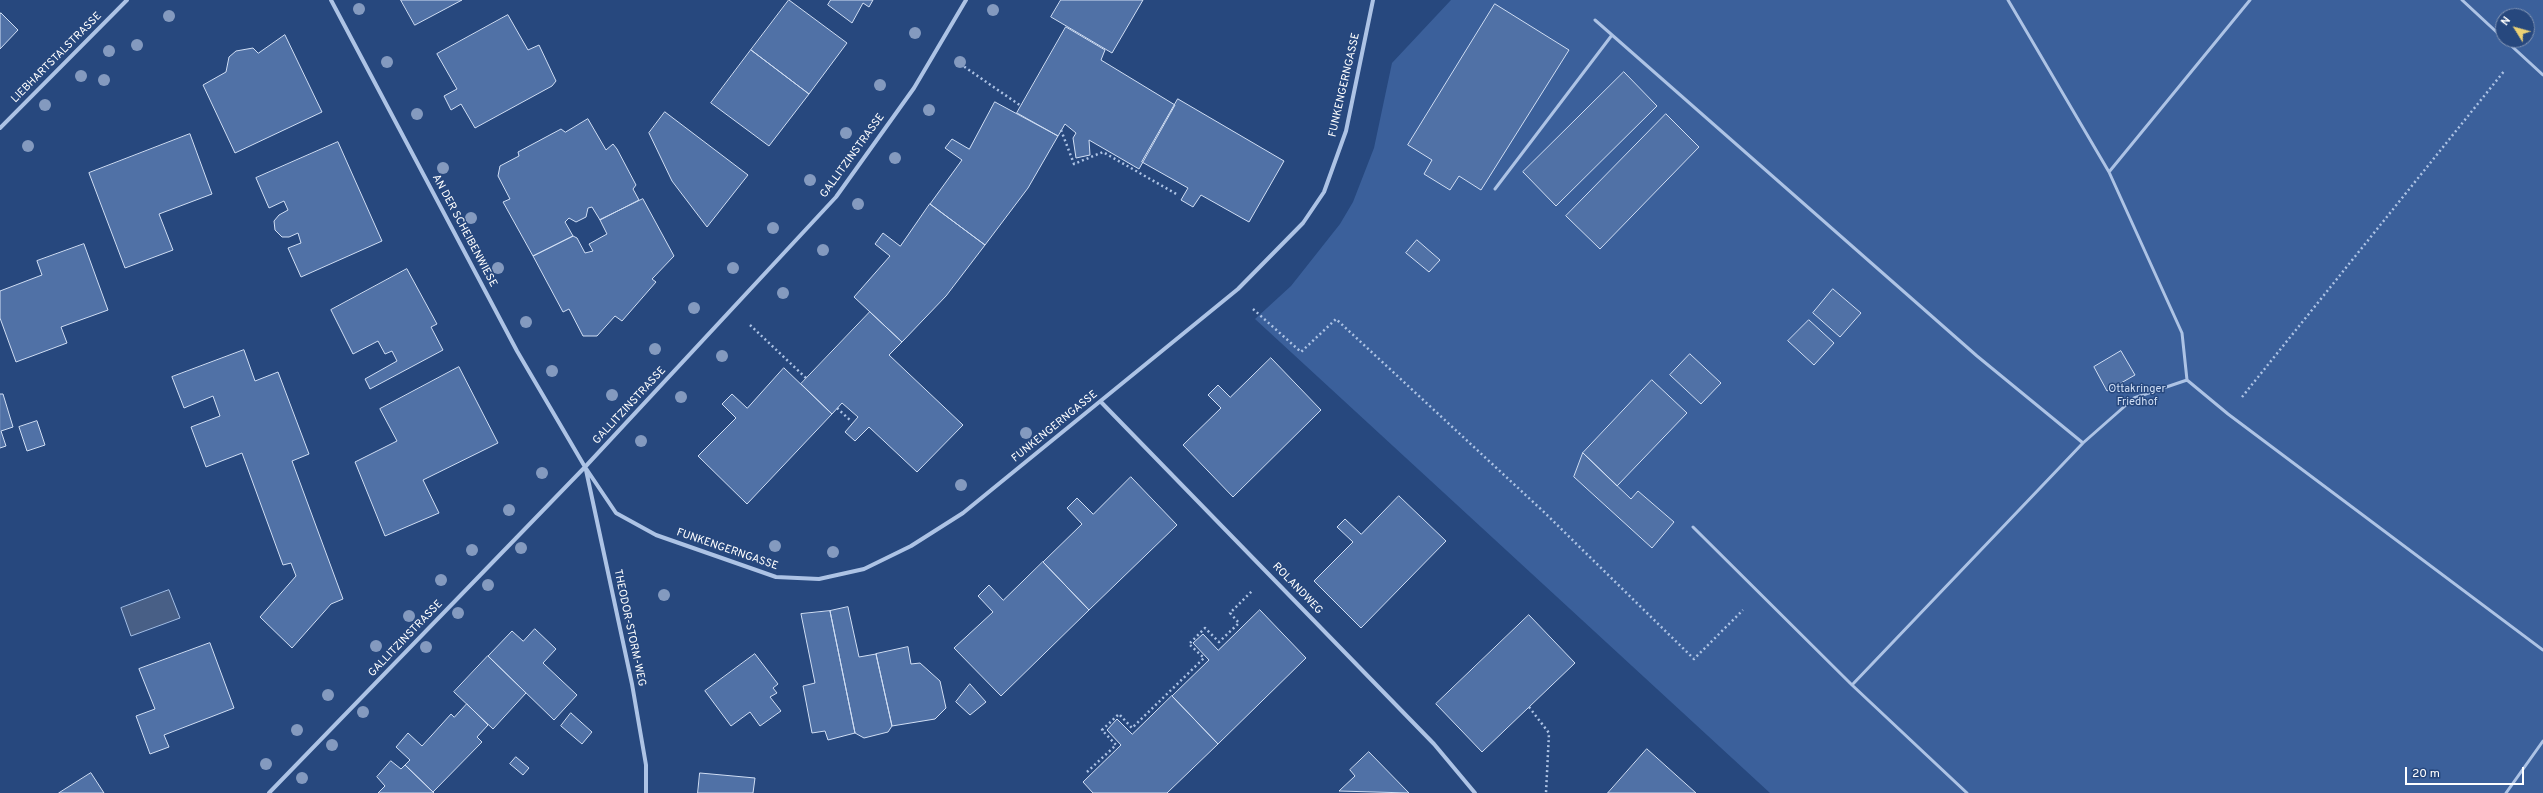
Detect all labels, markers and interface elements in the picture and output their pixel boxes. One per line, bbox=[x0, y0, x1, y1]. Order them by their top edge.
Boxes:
north arrow bbox=[2495, 8, 2535, 48]
street label: LIEBHARTSTALSTRASSE bbox=[9, 10, 105, 106]
text: N bbox=[2498, 14, 2514, 29]
street label: FUNKENGERNGASSE bbox=[1327, 32, 1363, 138]
street label: GALLITZINSTRASSE bbox=[818, 111, 888, 201]
street label: AN DER SCHEIBENWIESE bbox=[429, 172, 499, 290]
street label: GALLITZINSTRASSE bbox=[591, 364, 669, 448]
park label: Ottakringer Friedhof bbox=[2108, 383, 2166, 409]
street label: FUNKENGERNGASSE bbox=[1009, 388, 1101, 466]
street label: FUNKENGERNGASSE bbox=[674, 526, 780, 574]
street label: ROLANDWEG bbox=[1269, 560, 1325, 618]
street label: THEODOR-STORM-WEG bbox=[610, 568, 648, 688]
street label: GALLITZINSTRASSE bbox=[366, 598, 446, 680]
scale bar bbox=[2407, 759, 2526, 785]
text: 20 m bbox=[2412, 766, 2440, 782]

